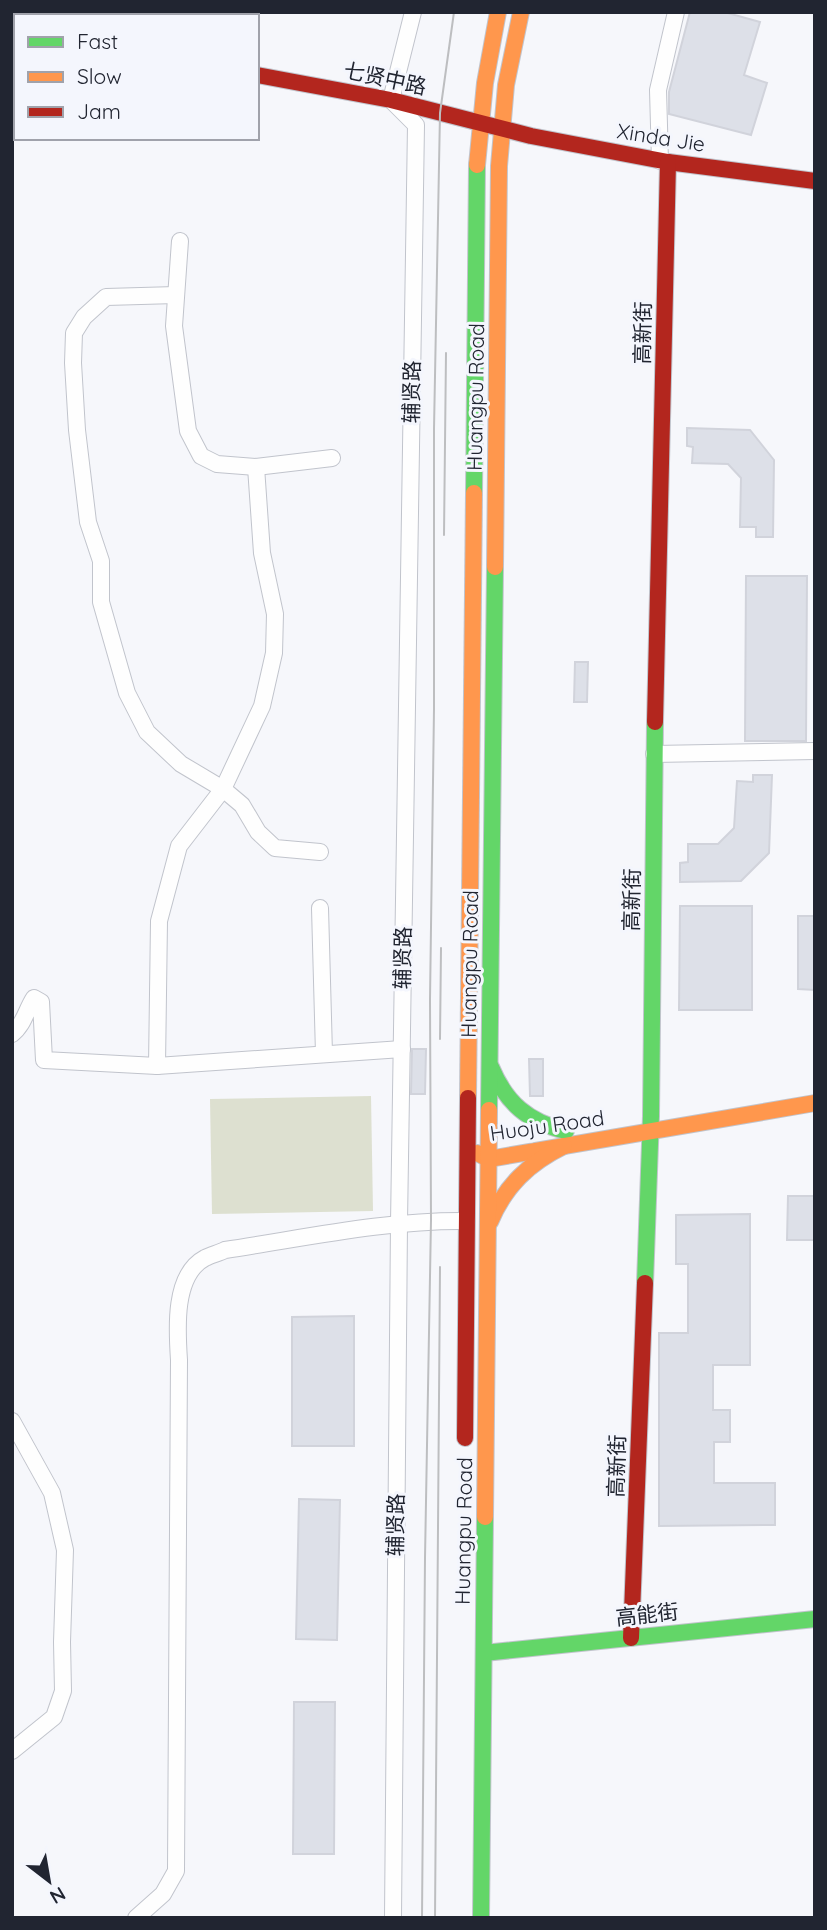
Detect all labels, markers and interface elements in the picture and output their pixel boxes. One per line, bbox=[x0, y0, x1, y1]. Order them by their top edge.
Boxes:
legend bbox=[14, 14, 259, 140]
text: Fast bbox=[77, 28, 118, 54]
street label: 七贤中路 bbox=[341, 57, 429, 99]
text: Slow bbox=[77, 63, 122, 89]
text: Jam bbox=[77, 98, 121, 124]
street label: Xinda Jie bbox=[615, 117, 707, 157]
street label: 高新街 bbox=[628, 301, 656, 365]
street label: Huangpu Road bbox=[461, 323, 489, 471]
street label: 辅贤路 bbox=[397, 360, 425, 424]
street label: 高新街 bbox=[617, 868, 645, 932]
street label: Huangpu Road bbox=[455, 890, 483, 1038]
street label: 辅贤路 bbox=[388, 926, 416, 990]
street label: Huoju Road bbox=[488, 1104, 606, 1146]
street label: 高新街 bbox=[602, 1434, 630, 1498]
street label: Huangpu Road bbox=[449, 1457, 477, 1605]
street label: 辅贤路 bbox=[381, 1493, 409, 1557]
street label: 高能街 bbox=[614, 1598, 680, 1630]
north arrow bbox=[14, 1846, 84, 1916]
text: N bbox=[46, 1882, 70, 1909]

